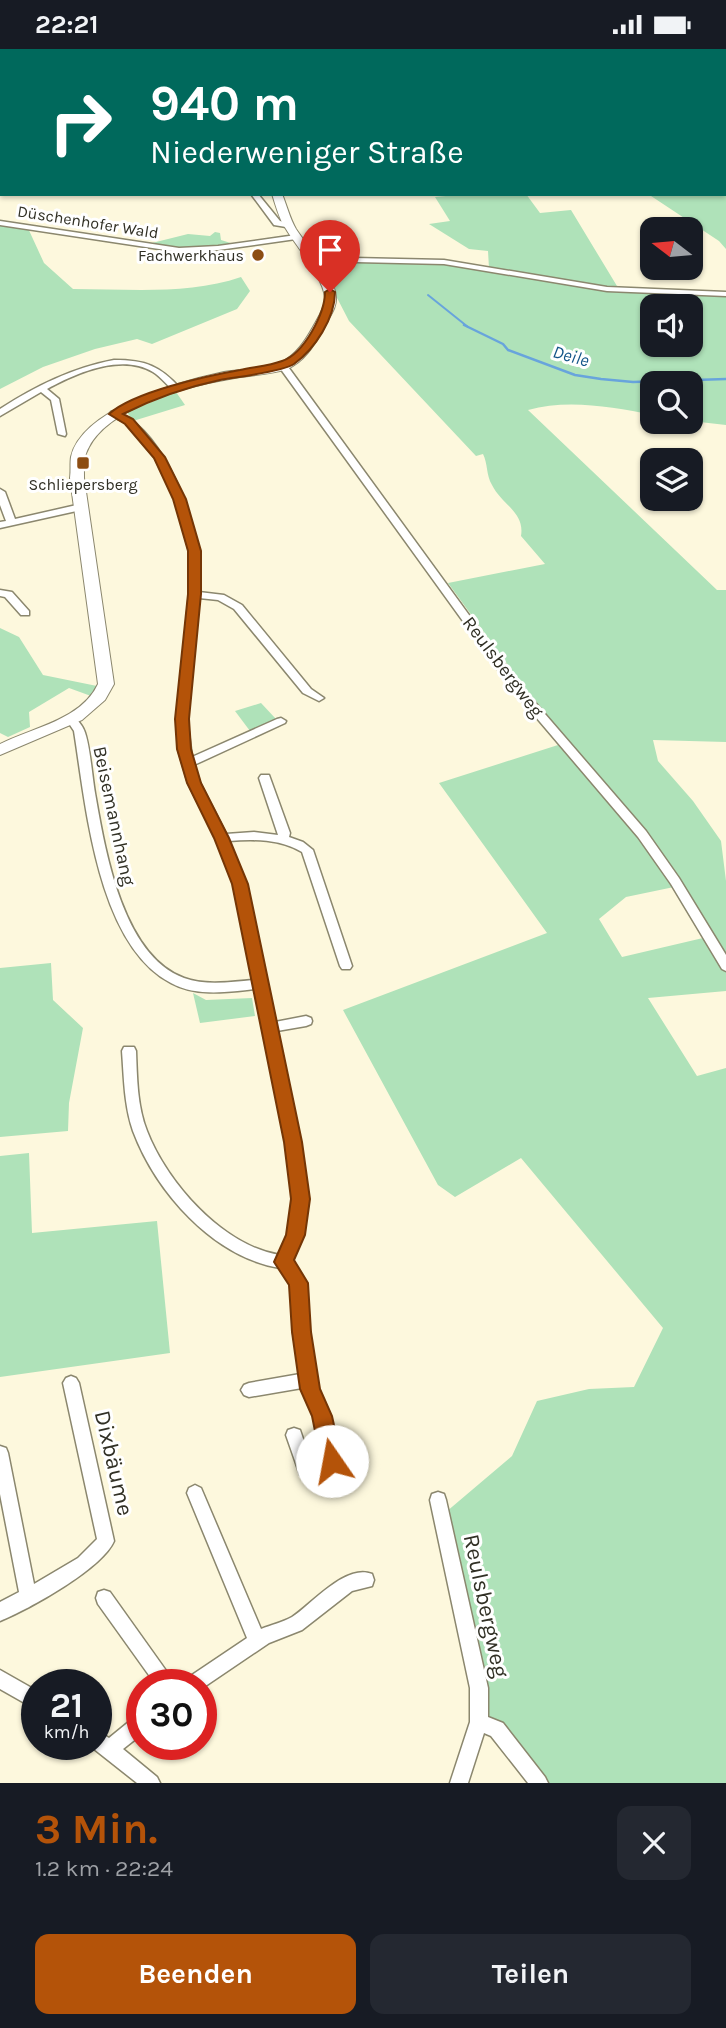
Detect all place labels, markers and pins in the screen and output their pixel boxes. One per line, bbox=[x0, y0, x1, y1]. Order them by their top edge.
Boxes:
pin bbox=[300, 220, 360, 292]
place label: Fachwerkhaus bbox=[138, 246, 244, 265]
marker: Fachwerkhaus bbox=[250, 247, 266, 263]
marker: Schliepersberg bbox=[75, 455, 91, 471]
place label: Schliepersberg bbox=[28, 475, 138, 494]

